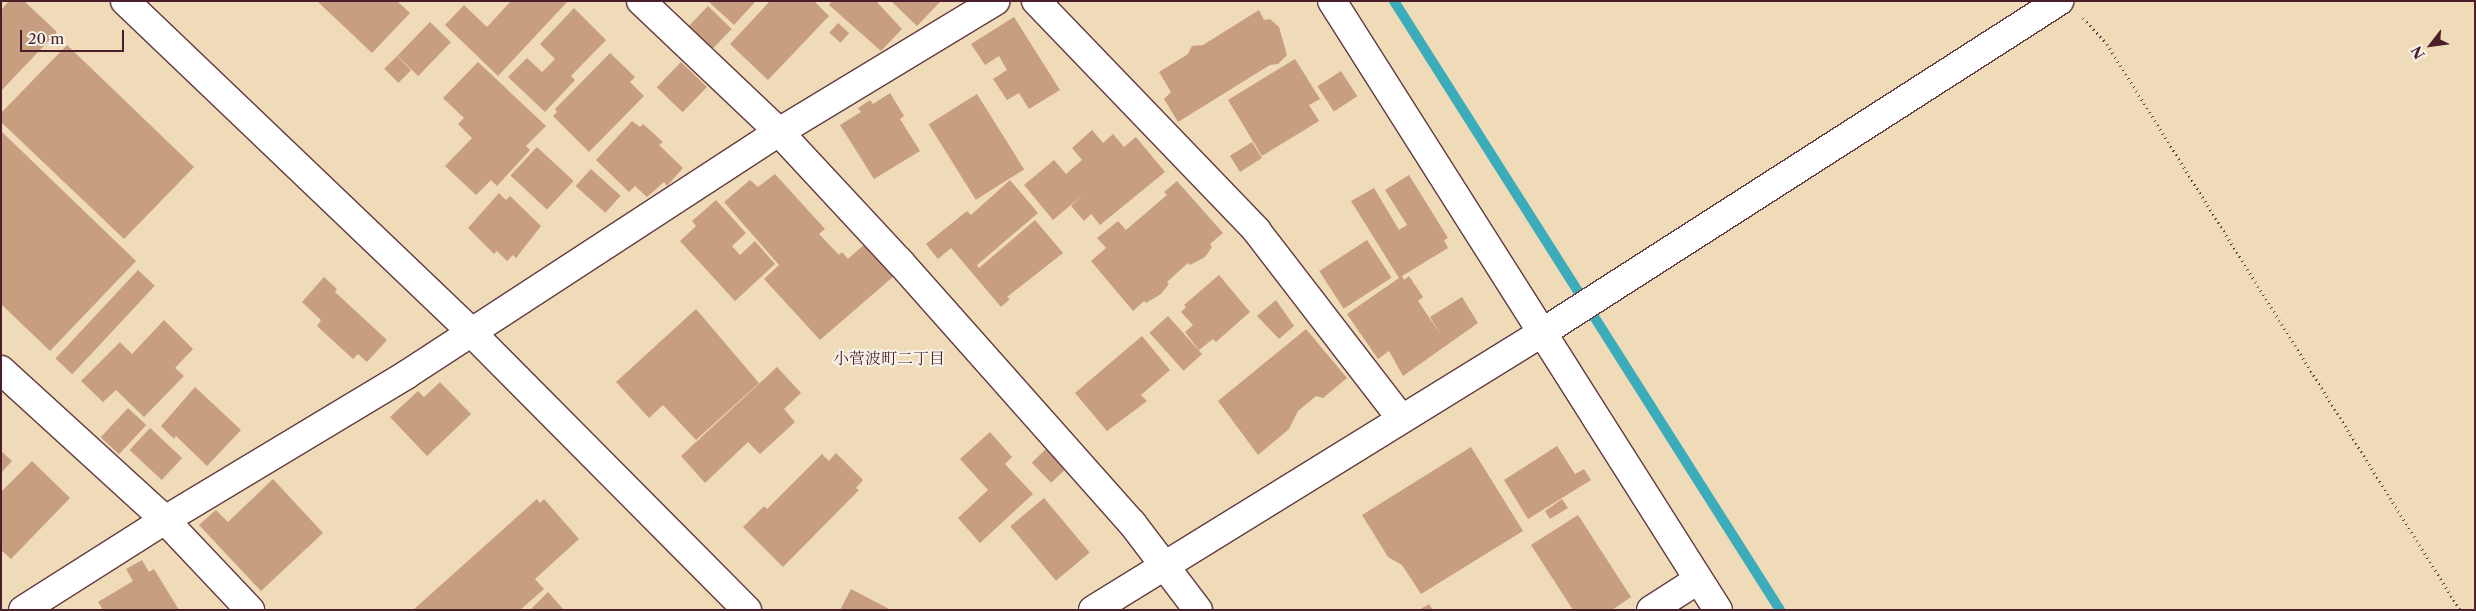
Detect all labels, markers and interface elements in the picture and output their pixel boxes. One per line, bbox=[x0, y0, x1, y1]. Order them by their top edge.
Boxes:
scale bar bbox=[22, 20, 126, 52]
north arrow bbox=[2406, 20, 2456, 70]
text: 20 m bbox=[28, 29, 64, 48]
text: N bbox=[2407, 43, 2429, 62]
district label: 小菅波町二丁目 bbox=[833, 348, 945, 368]

